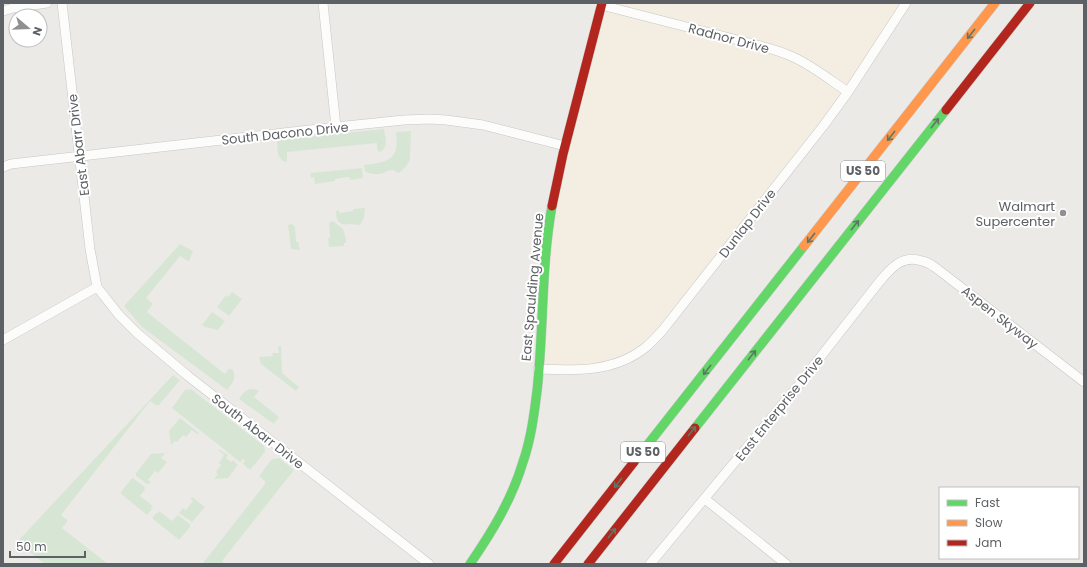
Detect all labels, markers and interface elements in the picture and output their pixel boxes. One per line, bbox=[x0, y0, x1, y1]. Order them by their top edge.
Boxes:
north arrow bbox=[8, 8, 48, 48]
street label: Radnor Drive bbox=[686, 19, 771, 58]
text: N bbox=[29, 25, 46, 38]
one-way arrow bbox=[967, 28, 975, 39]
street label: East Abarr Drive bbox=[63, 93, 94, 197]
street label: South Dacono Drive bbox=[221, 117, 350, 150]
one-way arrow bbox=[931, 118, 939, 129]
one-way arrow bbox=[887, 130, 895, 141]
road number: US 50 bbox=[841, 161, 885, 181]
street label: Dunlap Drive bbox=[714, 185, 780, 262]
place label: Walmart Supercenter bbox=[975, 197, 1055, 231]
marker: Walmart Supercenter bbox=[1058, 208, 1068, 218]
street label: East Spaulding Avenue bbox=[517, 212, 548, 362]
one-way arrow bbox=[850, 220, 859, 231]
one-way arrow bbox=[806, 233, 815, 244]
street label: Aspen Skyway bbox=[957, 281, 1043, 354]
one-way arrow bbox=[748, 350, 756, 361]
street label: East Enterprise Drive bbox=[731, 351, 828, 465]
one-way arrow bbox=[703, 364, 712, 375]
street label: South Abarr Drive bbox=[207, 389, 308, 474]
one-way arrow bbox=[688, 426, 697, 437]
road number: US 50 bbox=[621, 442, 665, 462]
one-way arrow bbox=[614, 477, 622, 488]
legend bbox=[939, 487, 1079, 559]
text: Fast bbox=[975, 494, 1000, 511]
text: Slow bbox=[975, 514, 1003, 531]
one-way arrow bbox=[608, 528, 616, 539]
scale bar bbox=[10, 533, 85, 559]
text: Jam bbox=[975, 534, 1002, 551]
text: 50 m bbox=[16, 538, 47, 555]

